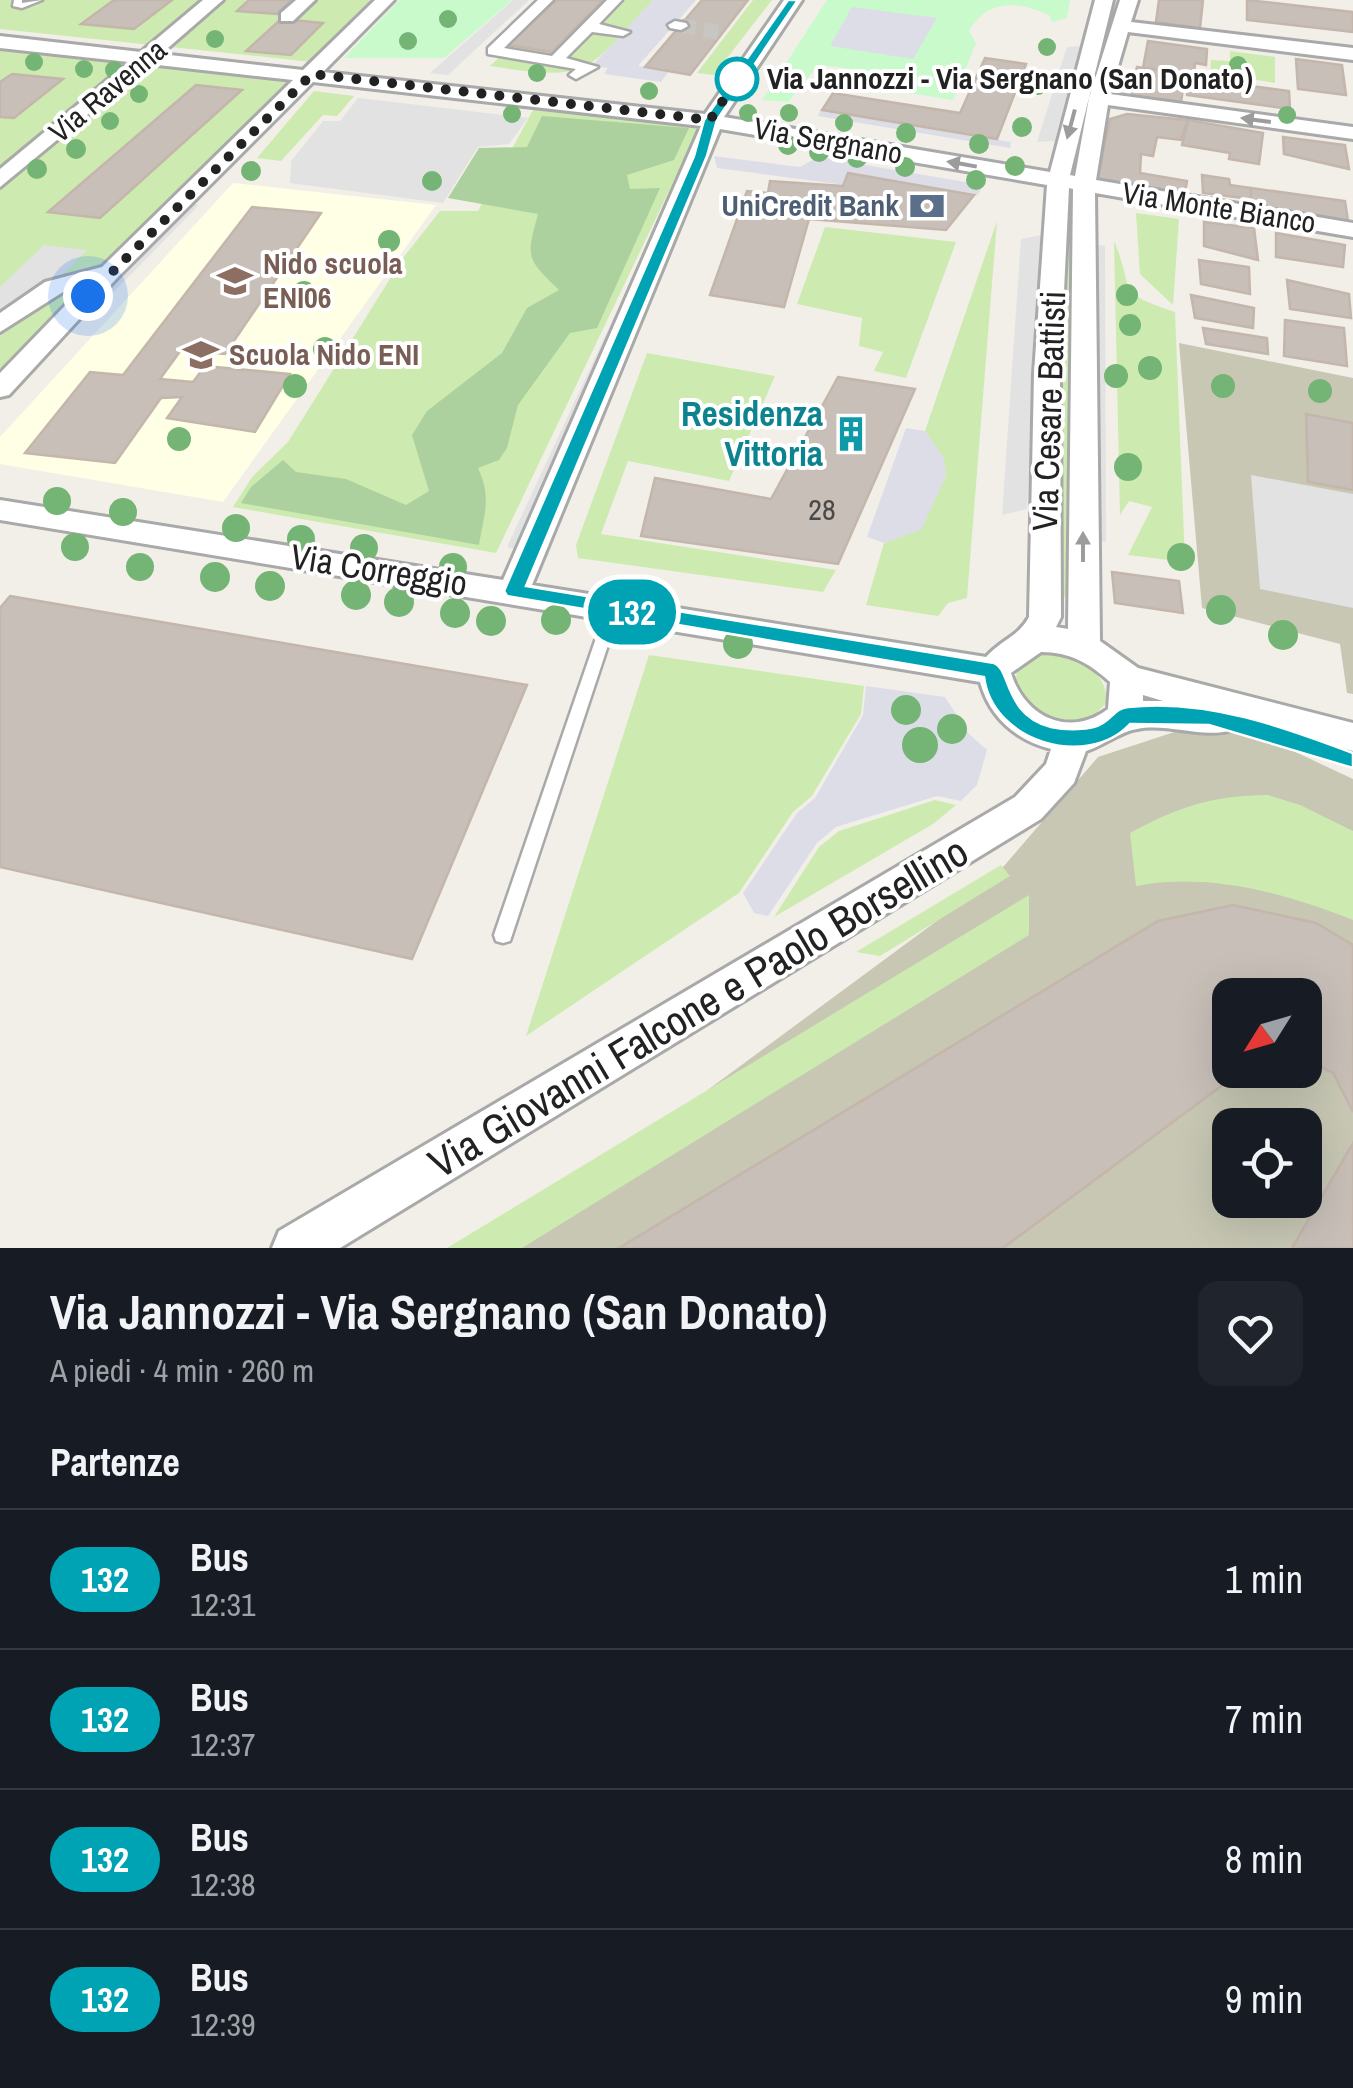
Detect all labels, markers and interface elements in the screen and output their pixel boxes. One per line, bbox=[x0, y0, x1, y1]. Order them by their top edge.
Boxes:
street label: Via Ravenna bbox=[40, 29, 175, 151]
marker: Via Jannozzi - Via Sergnano (San Donato) bbox=[716, 58, 758, 100]
place label: Via Jannozzi - Via Sergnano (San Donato) bbox=[767, 58, 1253, 98]
street label: Via Sergnano bbox=[751, 107, 906, 173]
one-way arrow bbox=[1063, 109, 1079, 140]
one-way arrow bbox=[1240, 111, 1272, 127]
one-way arrow bbox=[946, 156, 977, 171]
street label: Via Monte Bianco bbox=[1120, 172, 1319, 242]
place label: UniCredit Bank bbox=[721, 185, 899, 225]
bank icon: UniCredit Bank bbox=[908, 187, 946, 225]
place label: Nido scuola ENI06 bbox=[263, 243, 403, 317]
school or university icon: Nido scuola ENI06 bbox=[216, 262, 254, 300]
your location bbox=[63, 271, 113, 321]
street label: Via Cesare Battisti bbox=[1021, 290, 1076, 532]
place label: Scuola Nido ENI bbox=[229, 334, 419, 374]
school or university icon: Scuola Nido ENI bbox=[182, 336, 220, 374]
place label: Residenza Vittoria bbox=[681, 390, 823, 477]
building icon: Residenza Vittoria bbox=[832, 415, 870, 453]
house number: 28 bbox=[808, 489, 836, 529]
one-way arrow bbox=[1075, 531, 1091, 563]
street label: Via Correggio bbox=[287, 532, 471, 607]
line badge: 132 bbox=[574, 580, 690, 644]
text: 132 bbox=[608, 589, 656, 636]
street label: Via Giovanni Falcone e Paolo Borsellino bbox=[418, 823, 978, 1191]
north arrow bbox=[1212, 978, 1322, 1088]
map controls bbox=[1212, 978, 1322, 1218]
button: locate bbox=[1212, 1108, 1322, 1218]
text: Via Jannozzi - Via Sergnano (San Donato) bbox=[50, 1279, 827, 1344]
button: heart bbox=[1198, 1281, 1303, 1386]
text: A piedi · 4 min · 260 m bbox=[50, 1349, 314, 1392]
text: Partenze bbox=[50, 1437, 180, 1488]
text: Bus bbox=[190, 1532, 249, 1583]
text: 1 min bbox=[1225, 1554, 1303, 1605]
text: 132 bbox=[81, 1556, 129, 1603]
text: 12:31 bbox=[190, 1583, 256, 1626]
text: Bus bbox=[190, 1672, 249, 1723]
text: 7 min bbox=[1225, 1694, 1303, 1745]
text: 132 bbox=[81, 1696, 129, 1743]
text: 12:37 bbox=[190, 1723, 256, 1766]
text: Bus bbox=[190, 1812, 249, 1863]
text: 8 min bbox=[1225, 1834, 1303, 1885]
text: 132 bbox=[81, 1836, 129, 1883]
text: 12:38 bbox=[190, 1863, 256, 1906]
text: Bus bbox=[190, 1952, 249, 2003]
text: 9 min bbox=[1225, 1974, 1303, 2025]
text: 132 bbox=[81, 1976, 129, 2023]
text: 12:39 bbox=[190, 2003, 256, 2046]

